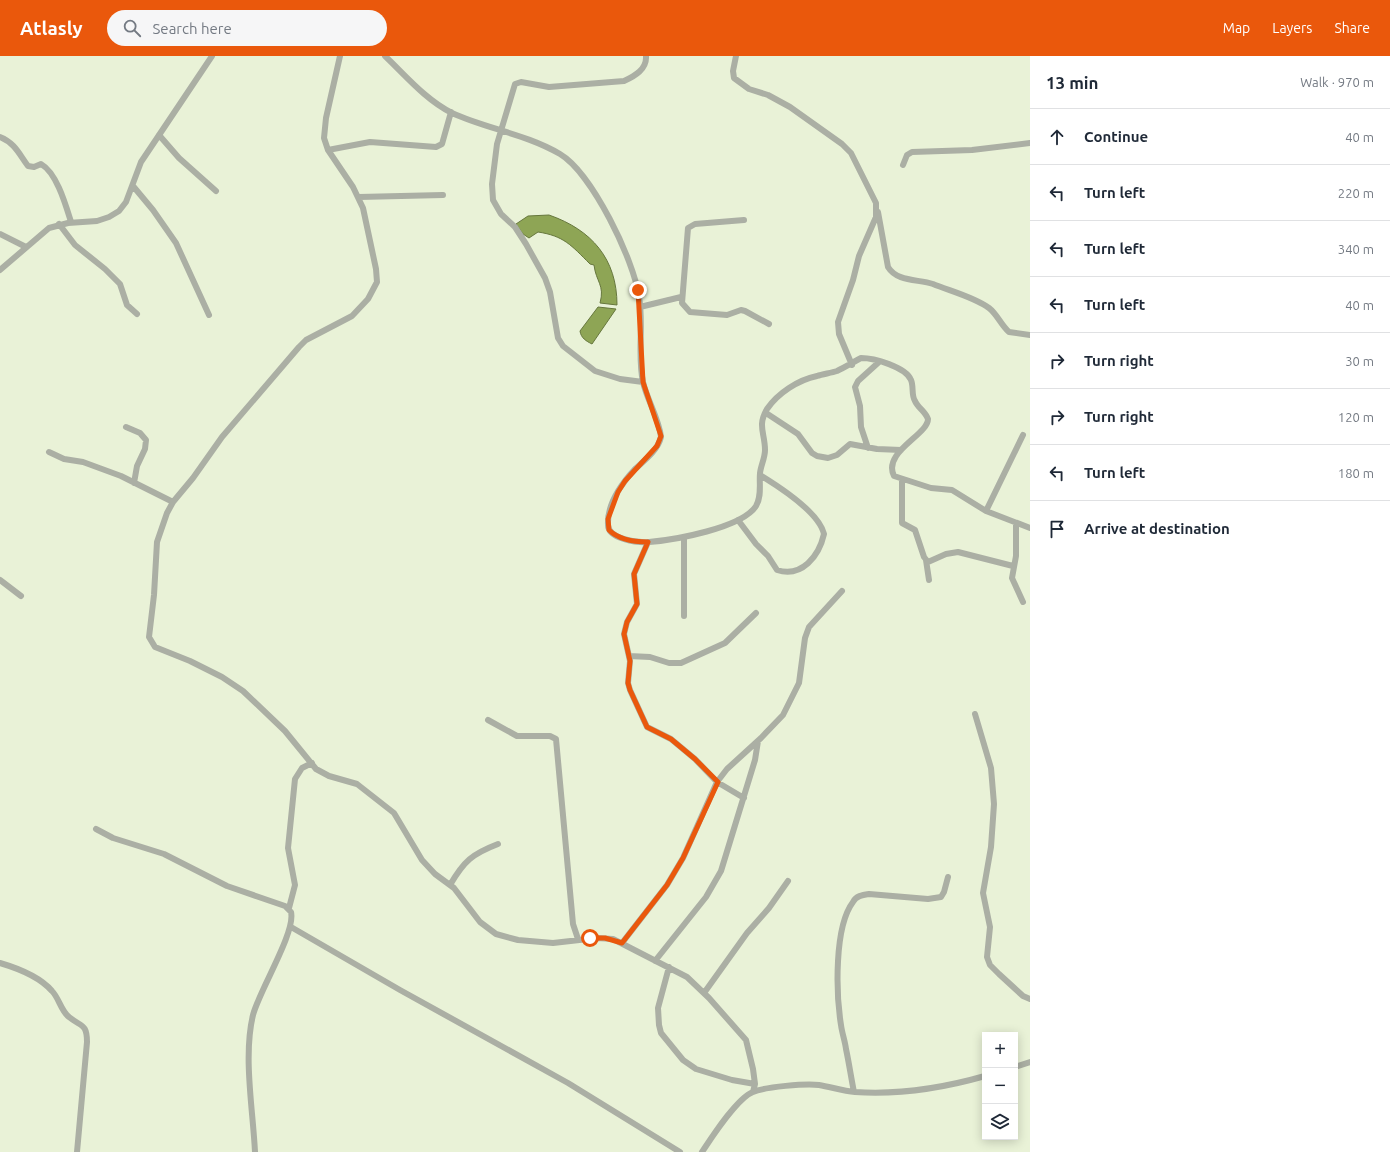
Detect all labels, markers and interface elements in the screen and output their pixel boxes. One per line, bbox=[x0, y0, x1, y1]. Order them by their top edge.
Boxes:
search box bbox=[107, 10, 387, 46]
text: Atlasly bbox=[20, 17, 83, 39]
icon: search bbox=[121, 17, 143, 39]
text: Search here bbox=[153, 20, 232, 37]
text: Map bbox=[1223, 20, 1250, 36]
text: Layers bbox=[1272, 20, 1312, 36]
text: Share bbox=[1334, 20, 1370, 36]
text: 13 min bbox=[1046, 73, 1099, 92]
text: Walk · 970 m bbox=[1300, 75, 1374, 89]
icon: ahead bbox=[1046, 126, 1068, 148]
text: Continue bbox=[1084, 128, 1148, 145]
text: 40 m bbox=[1345, 130, 1374, 144]
icon: left bbox=[1046, 182, 1068, 204]
text: Turn left bbox=[1084, 184, 1145, 201]
text: 220 m bbox=[1338, 186, 1374, 200]
icon: left bbox=[1046, 238, 1068, 260]
text: Turn left bbox=[1084, 240, 1145, 257]
text: 340 m bbox=[1338, 242, 1374, 256]
route end bbox=[629, 281, 647, 299]
icon: left bbox=[1046, 294, 1068, 316]
text: Turn left bbox=[1084, 296, 1145, 313]
text: 40 m bbox=[1345, 298, 1374, 312]
icon: right bbox=[1046, 350, 1068, 372]
text: Turn right bbox=[1084, 352, 1154, 369]
text: 30 m bbox=[1345, 354, 1374, 368]
icon: right bbox=[1046, 406, 1068, 428]
text: Turn right bbox=[1084, 408, 1154, 425]
text: 120 m bbox=[1338, 410, 1374, 424]
icon: left bbox=[1046, 462, 1068, 484]
text: Turn left bbox=[1084, 464, 1145, 481]
text: 180 m bbox=[1338, 466, 1374, 480]
icon: arrive bbox=[1046, 518, 1068, 540]
text: Arrive at destination bbox=[1084, 520, 1230, 537]
route start bbox=[581, 929, 599, 947]
map controls bbox=[982, 1032, 1018, 1140]
button: + bbox=[982, 1032, 1018, 1068]
button: − bbox=[982, 1068, 1018, 1104]
button: layers bbox=[982, 1104, 1018, 1140]

